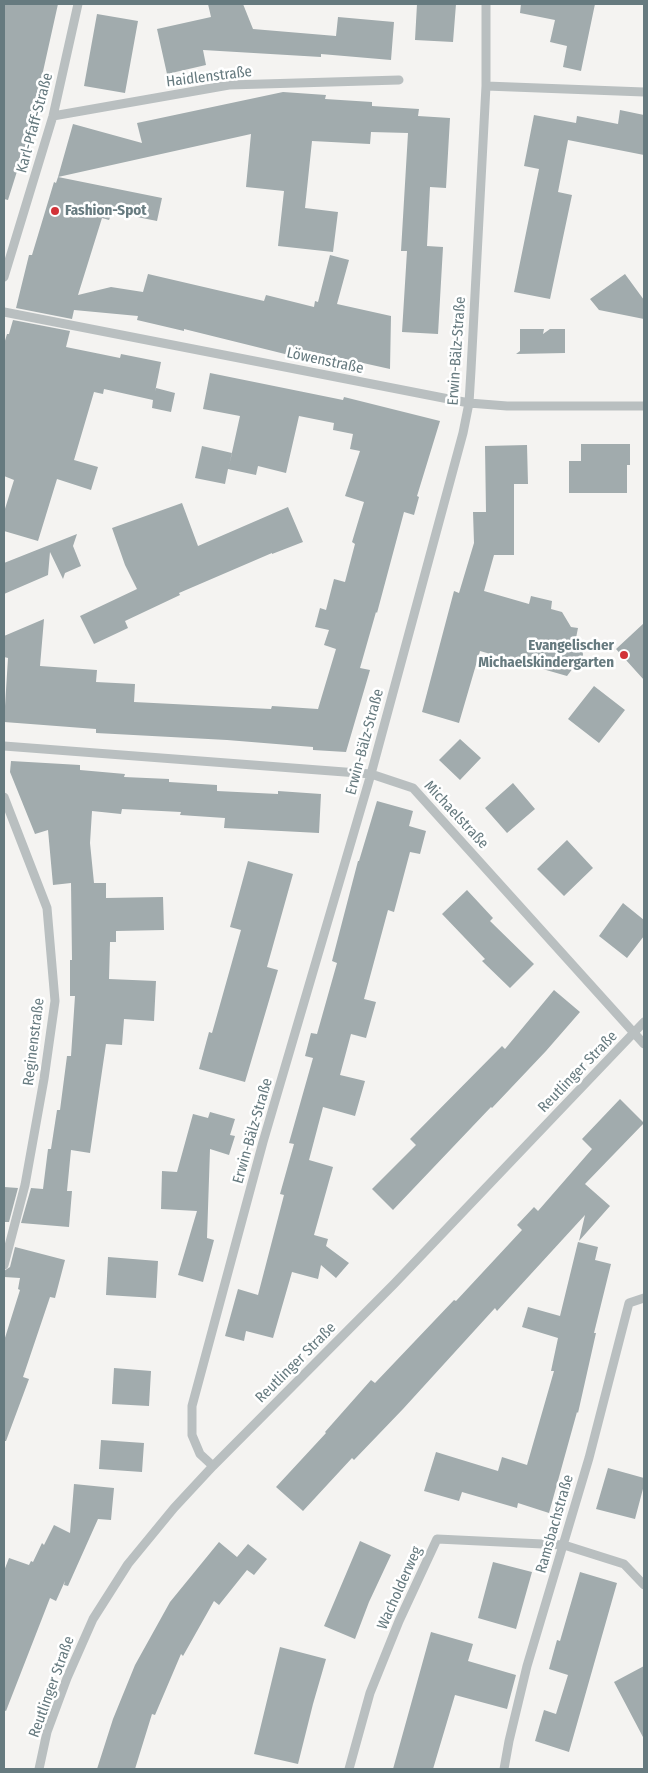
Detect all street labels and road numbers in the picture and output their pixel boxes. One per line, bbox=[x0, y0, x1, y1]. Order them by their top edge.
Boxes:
street label: Haidlenstraße bbox=[165, 63, 253, 91]
street label: Karl-Pfaff-Straße bbox=[13, 71, 57, 175]
street label: Erwin-Bälz-Straße bbox=[444, 296, 470, 406]
street label: Löwenstraße bbox=[285, 344, 365, 378]
street label: Erwin-Bälz-Straße bbox=[342, 687, 388, 797]
street label: Michaelstraße bbox=[420, 777, 492, 853]
street label: Reginenstraße bbox=[20, 997, 48, 1087]
street label: Reutlinger Straße bbox=[535, 1027, 621, 1117]
street label: Erwin-Bälz-Straße bbox=[229, 1076, 277, 1186]
street label: Reutlinger Straße bbox=[252, 1319, 340, 1407]
street label: Ramsbachstraße bbox=[532, 1473, 578, 1575]
street label: Wacholderweg bbox=[374, 1544, 426, 1632]
street label: Reutlinger Straße bbox=[25, 1634, 79, 1740]

